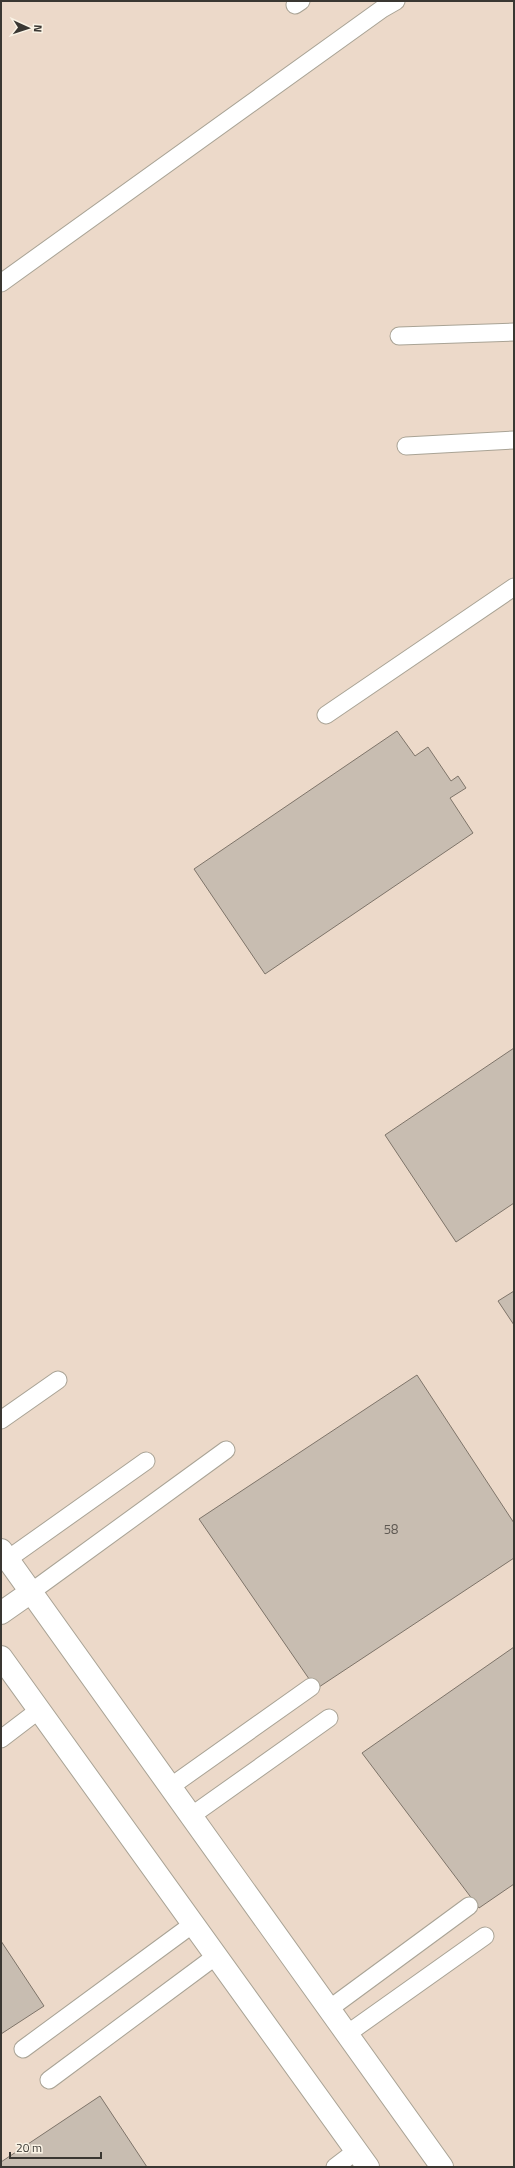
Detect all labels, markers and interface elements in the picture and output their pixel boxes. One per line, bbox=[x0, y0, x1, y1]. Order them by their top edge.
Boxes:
north arrow bbox=[8, 8, 48, 48]
text: N bbox=[30, 24, 46, 33]
house number: 58 bbox=[384, 1519, 398, 1539]
scale bar bbox=[10, 2134, 101, 2160]
text: 20 m bbox=[16, 2138, 42, 2157]

